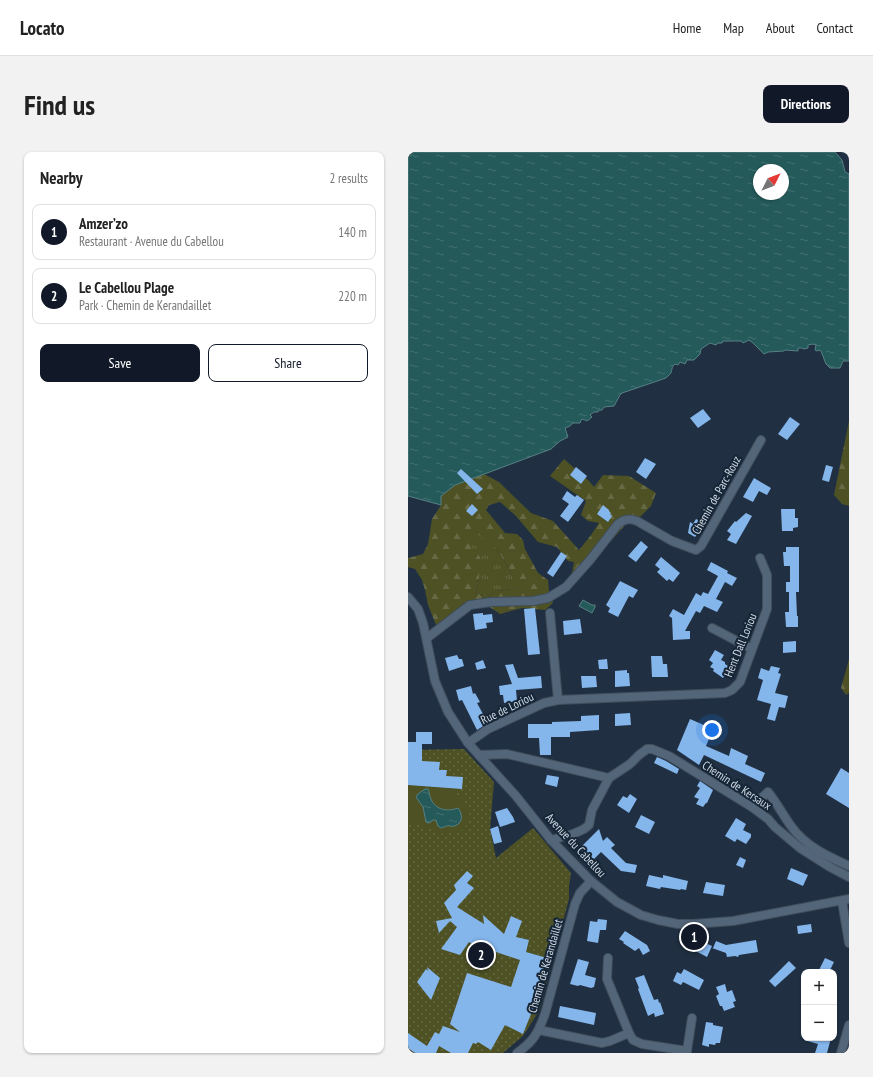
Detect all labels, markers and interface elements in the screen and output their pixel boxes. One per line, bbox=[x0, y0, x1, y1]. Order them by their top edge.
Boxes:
text: Locato bbox=[20, 16, 65, 40]
text: Home bbox=[673, 19, 701, 37]
text: Map bbox=[723, 19, 744, 37]
text: About bbox=[766, 19, 795, 37]
text: Contact bbox=[817, 19, 853, 37]
button: Directions bbox=[763, 85, 849, 123]
text: Find us bbox=[24, 86, 95, 123]
north arrow bbox=[753, 164, 789, 200]
text: Nearby bbox=[40, 167, 83, 189]
text: 2 results bbox=[329, 170, 368, 187]
text: Amzer’zo bbox=[79, 214, 128, 233]
text: 1 bbox=[51, 224, 57, 241]
text: 140 m bbox=[338, 224, 367, 241]
text: Restaurant · Avenue du Cabellou bbox=[79, 233, 224, 250]
text: Le Cabellou Plage bbox=[79, 278, 174, 297]
text: 2 bbox=[51, 288, 57, 305]
text: 220 m bbox=[338, 288, 367, 305]
text: Park · Chemin de Kerandaillet bbox=[79, 297, 211, 314]
button: Save bbox=[40, 344, 200, 382]
button: Share bbox=[208, 344, 368, 382]
street label: Chemin de Parc-Rouz bbox=[688, 453, 744, 537]
street label: Hent Dall Loriou bbox=[720, 611, 760, 679]
street label: Rue de Loriou bbox=[478, 689, 536, 727]
your location bbox=[702, 720, 722, 740]
street label: Chemin de Kersaux bbox=[700, 757, 774, 813]
street label: Avenue du Cabellou bbox=[543, 810, 609, 880]
street label: Chemin de Kerandaillet bbox=[524, 917, 566, 1015]
pin: 1 bbox=[681, 922, 707, 952]
pin: 2 bbox=[468, 940, 494, 970]
map controls bbox=[801, 969, 837, 1041]
button: + bbox=[801, 969, 837, 1005]
button: − bbox=[801, 1005, 837, 1041]

